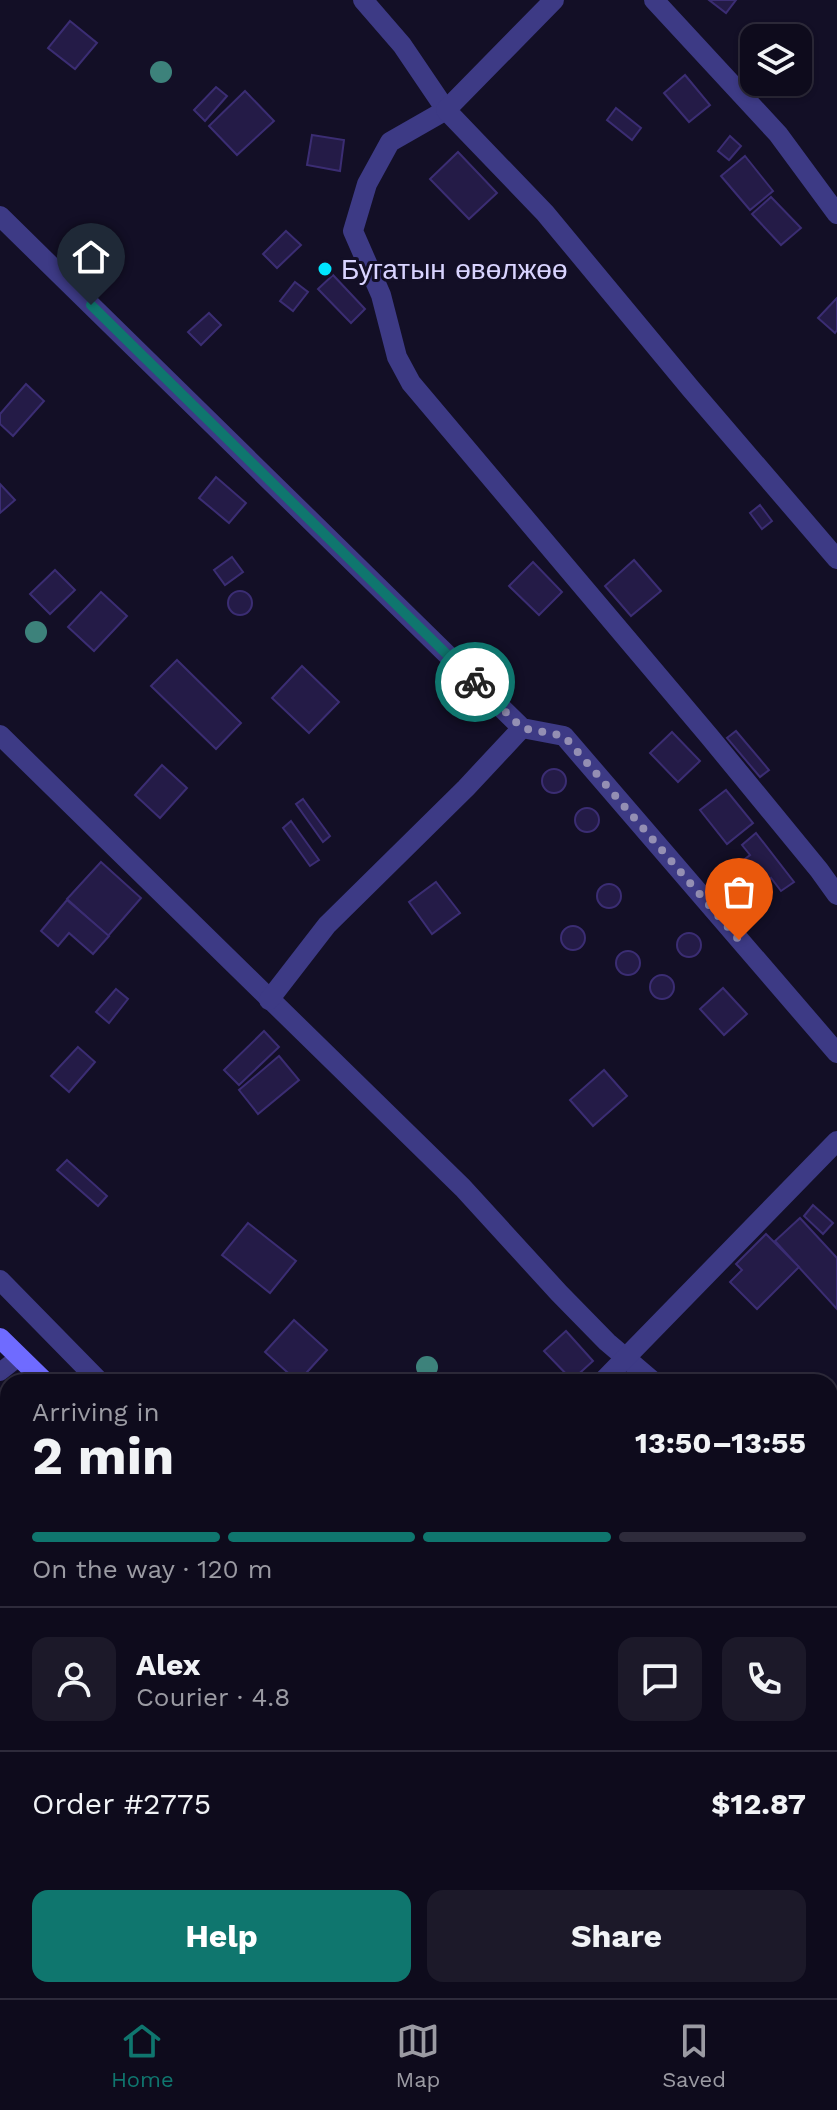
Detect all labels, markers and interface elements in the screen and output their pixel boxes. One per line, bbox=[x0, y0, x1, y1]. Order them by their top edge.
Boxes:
map controls bbox=[740, 24, 812, 96]
button: layers bbox=[740, 24, 812, 96]
pin bbox=[57, 223, 125, 305]
icon: home bbox=[69, 235, 113, 279]
place label: Бугатын өвөлжөө bbox=[341, 253, 568, 286]
marker: Бугатын өвөлжөө bbox=[316, 260, 334, 278]
courier bbox=[435, 642, 515, 722]
icon: bike bbox=[453, 660, 497, 704]
pin bbox=[705, 858, 773, 940]
icon: bag bbox=[717, 870, 761, 914]
text: Arriving in bbox=[32, 1397, 160, 1427]
text: 13:50–13:55 bbox=[635, 1425, 806, 1460]
text: 2 min bbox=[32, 1426, 174, 1487]
text: On the way · 120 m bbox=[32, 1554, 272, 1584]
button: person bbox=[32, 1637, 116, 1721]
button: chat bbox=[618, 1637, 702, 1721]
button: phone bbox=[722, 1637, 806, 1721]
text: Alex bbox=[136, 1647, 200, 1682]
text: Courier · 4.8 bbox=[136, 1682, 290, 1712]
text: Order #2775 bbox=[32, 1786, 211, 1821]
text: $12.87 bbox=[711, 1786, 806, 1821]
button: Help bbox=[32, 1890, 411, 1982]
button: Share bbox=[427, 1890, 806, 1982]
tab: Home bbox=[111, 2019, 174, 2092]
tab: Map bbox=[396, 2019, 440, 2092]
tab: Saved bbox=[662, 2019, 726, 2092]

